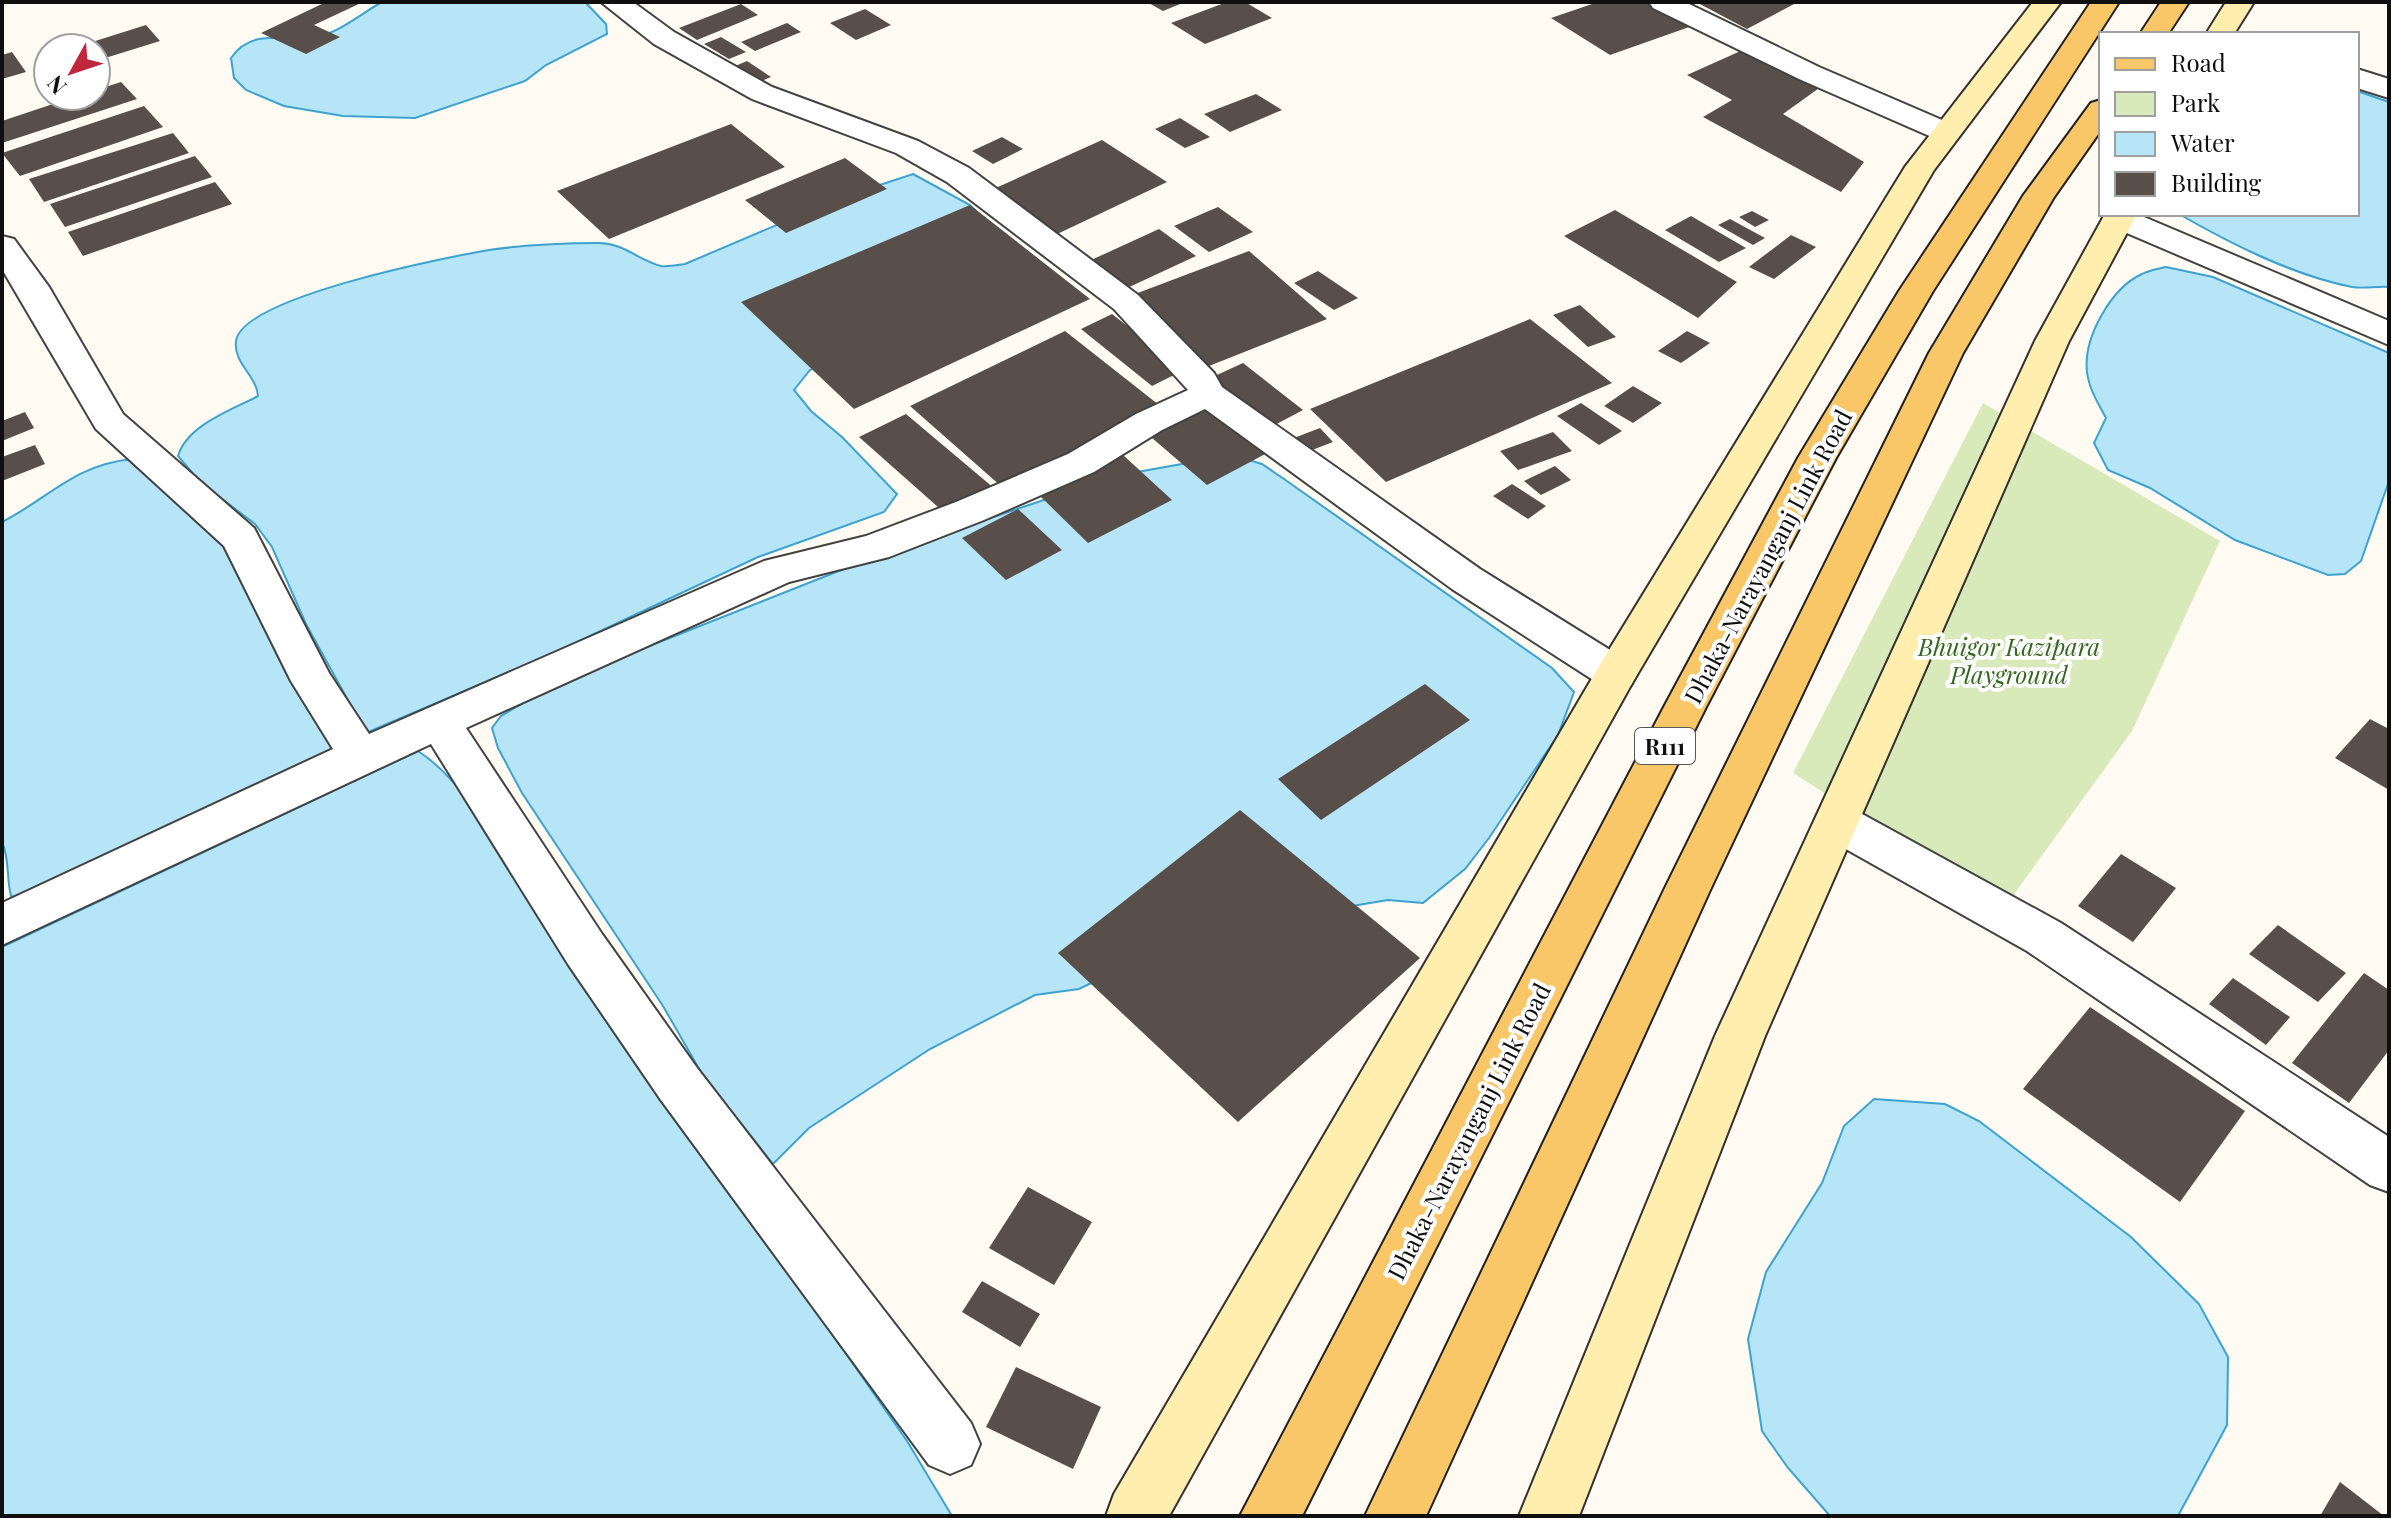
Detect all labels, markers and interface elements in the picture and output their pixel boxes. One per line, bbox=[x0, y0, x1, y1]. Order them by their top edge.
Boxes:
north arrow bbox=[32, 32, 112, 112]
legend bbox=[2099, 32, 2359, 216]
text: Road bbox=[2171, 46, 2226, 78]
text: N bbox=[39, 70, 73, 101]
text: Park bbox=[2171, 86, 2221, 118]
text: Water bbox=[2170, 126, 2235, 158]
text: Building bbox=[2171, 166, 2262, 198]
street label: Dhaka-Narayanganj Link Road bbox=[1676, 403, 1858, 709]
park label: Bhuigor Kazipara Playground bbox=[1917, 630, 2100, 690]
road number: R111 bbox=[1635, 728, 1695, 764]
street label: Dhaka-Narayanganj Link Road bbox=[1379, 977, 1557, 1285]

